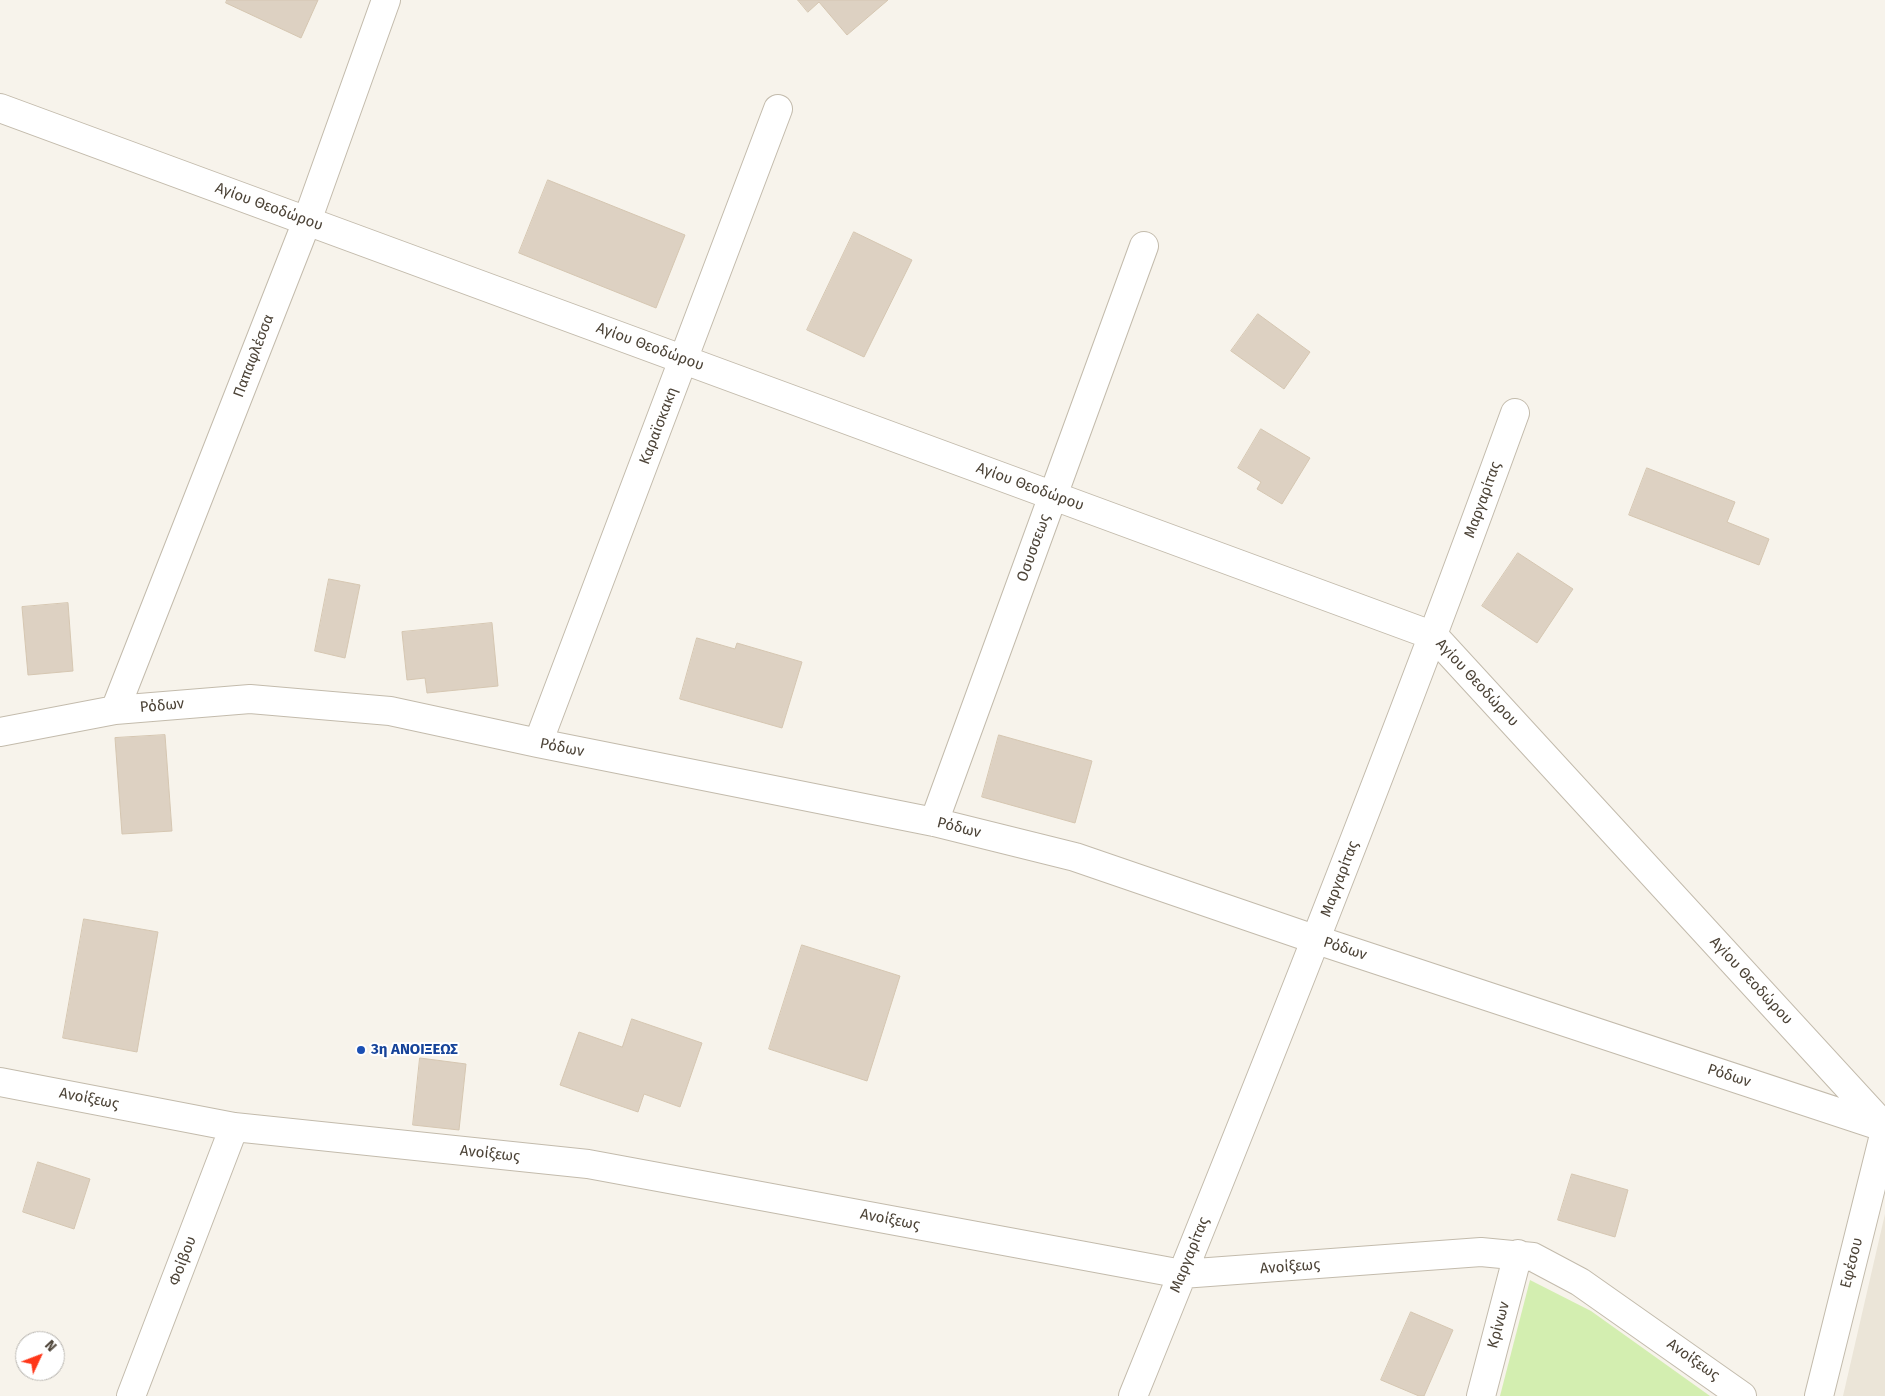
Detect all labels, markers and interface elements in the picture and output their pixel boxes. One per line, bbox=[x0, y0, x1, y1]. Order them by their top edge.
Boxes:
street label: Αγίου Θεοδώρου bbox=[213, 179, 325, 235]
street label: Παπαφλέσσα bbox=[230, 312, 278, 400]
street label: Αγίου Θεοδώρου bbox=[594, 319, 706, 375]
street label: Καραϊσκακη bbox=[636, 385, 682, 467]
street label: Αγίου Θεοδώρου bbox=[974, 459, 1086, 515]
street label: Μαργαρίτας bbox=[1461, 459, 1505, 541]
street label: Οσυσσεως bbox=[1013, 512, 1055, 584]
street label: Αγίου Θεοδώρου bbox=[1432, 635, 1522, 731]
street label: Ρόδων bbox=[139, 695, 185, 717]
street label: Ρόδων bbox=[538, 735, 586, 761]
street label: Ρόδων bbox=[935, 814, 983, 842]
street label: Μαργαρίτας bbox=[1317, 838, 1363, 920]
street label: Αγίου Θεοδώρου bbox=[1706, 933, 1796, 1029]
street label: Ρόδων bbox=[1321, 934, 1369, 964]
place label: 3η ΑΝΟΙΞΕΩΣ bbox=[371, 1041, 458, 1059]
marker: 3η ΑΝΟΙΞΕΩΣ bbox=[355, 1044, 367, 1056]
street label: Ρόδων bbox=[1705, 1061, 1753, 1091]
street label: Ανοίξεως bbox=[58, 1084, 120, 1114]
street label: Ανοίξεως bbox=[459, 1142, 521, 1166]
street label: Ανοίξεως bbox=[859, 1205, 921, 1235]
street label: Μαργαρίτας bbox=[1167, 1214, 1213, 1296]
street label: Φοίβου bbox=[165, 1234, 201, 1288]
street label: Εφέσου bbox=[1837, 1236, 1867, 1290]
street label: Ανοίξεως bbox=[1259, 1256, 1321, 1278]
street label: Κρίνων bbox=[1484, 1300, 1514, 1350]
north arrow bbox=[15, 1331, 65, 1381]
street label: Ανοίξεως bbox=[1663, 1335, 1723, 1385]
text: N bbox=[41, 1337, 60, 1355]

